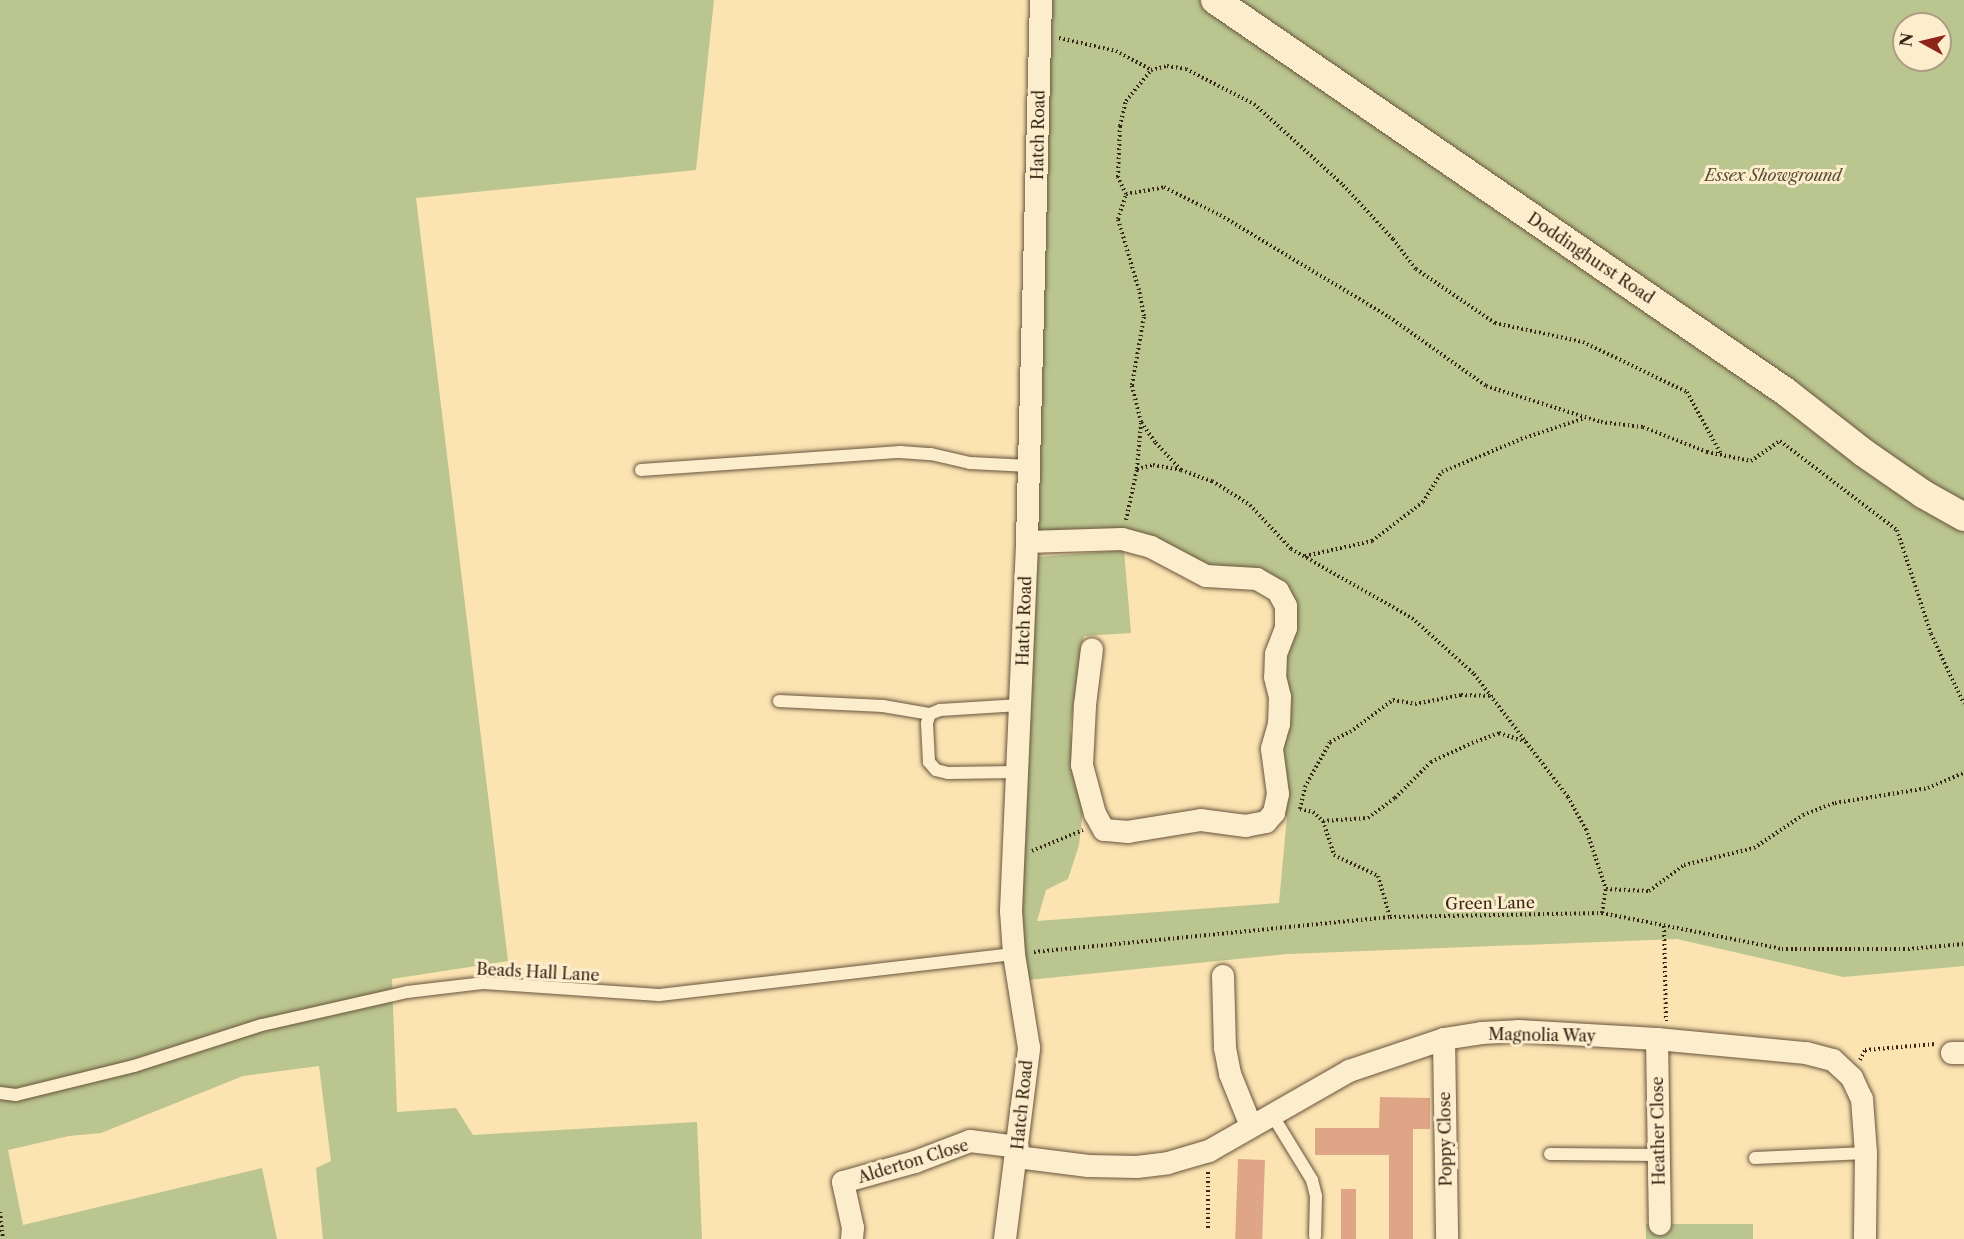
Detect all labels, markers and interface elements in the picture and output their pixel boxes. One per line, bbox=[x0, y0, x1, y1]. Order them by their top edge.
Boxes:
north arrow bbox=[1892, 12, 1952, 72]
text: N bbox=[1895, 31, 1917, 48]
street label: Hatch Road bbox=[1028, 90, 1048, 180]
park label: Essex Showground bbox=[1704, 165, 1842, 185]
street label: Doddinghurst Road bbox=[1524, 209, 1658, 307]
street label: Hatch Road bbox=[1013, 576, 1035, 666]
street label: Green Lane bbox=[1445, 893, 1535, 913]
street label: Beads Hall Lane bbox=[476, 959, 600, 985]
street label: Magnolia Way bbox=[1488, 1024, 1596, 1046]
street label: Hatch Road bbox=[1008, 1059, 1036, 1151]
street label: Heather Close bbox=[1647, 1076, 1669, 1186]
street label: Poppy Close bbox=[1435, 1091, 1455, 1187]
street label: Alderton Close bbox=[855, 1135, 971, 1187]

